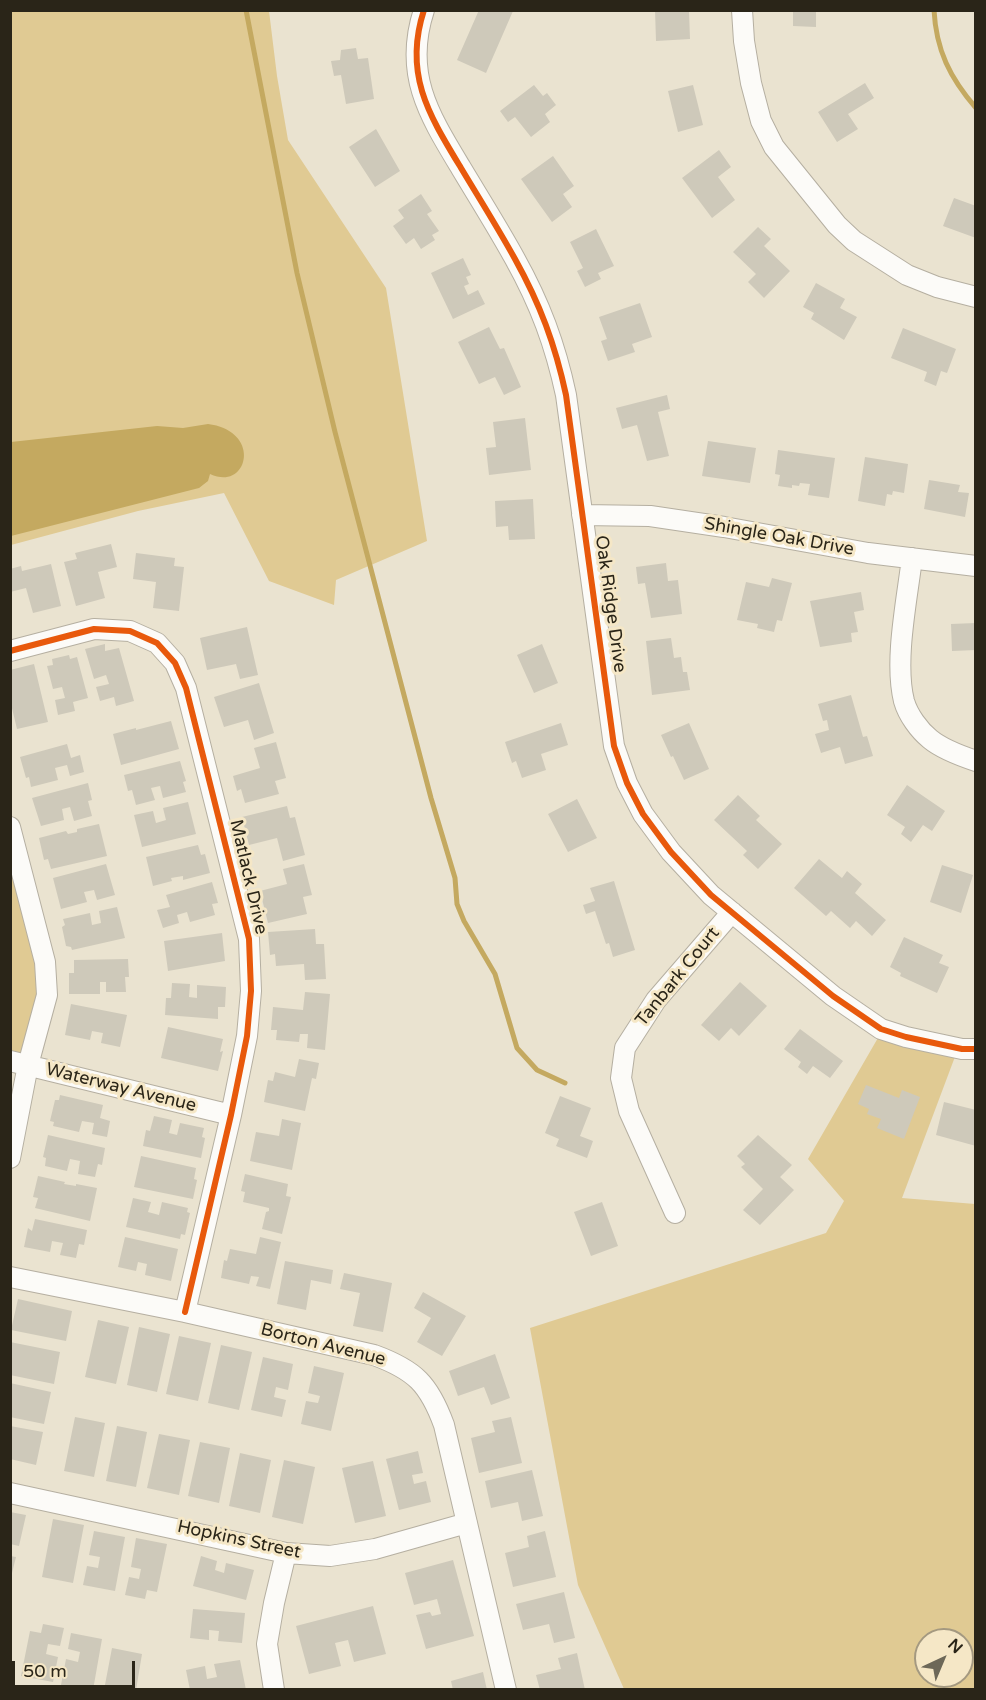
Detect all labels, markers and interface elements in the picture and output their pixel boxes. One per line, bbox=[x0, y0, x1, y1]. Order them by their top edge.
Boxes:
street label: Shingle Oak Drive bbox=[703, 513, 855, 561]
street label: Oak Ridge Drive bbox=[590, 534, 630, 674]
street label: Matlack Drive bbox=[224, 817, 272, 937]
street label: Tanbark Court bbox=[631, 923, 725, 1031]
street label: Waterway Avenue bbox=[44, 1059, 198, 1117]
street label: Borton Avenue bbox=[258, 1319, 388, 1371]
street label: Hopkins Street bbox=[175, 1516, 303, 1564]
north arrow bbox=[914, 1628, 974, 1688]
text: N bbox=[944, 1635, 967, 1658]
scale bar bbox=[15, 1649, 138, 1687]
text: 50 m bbox=[23, 1660, 67, 1682]

